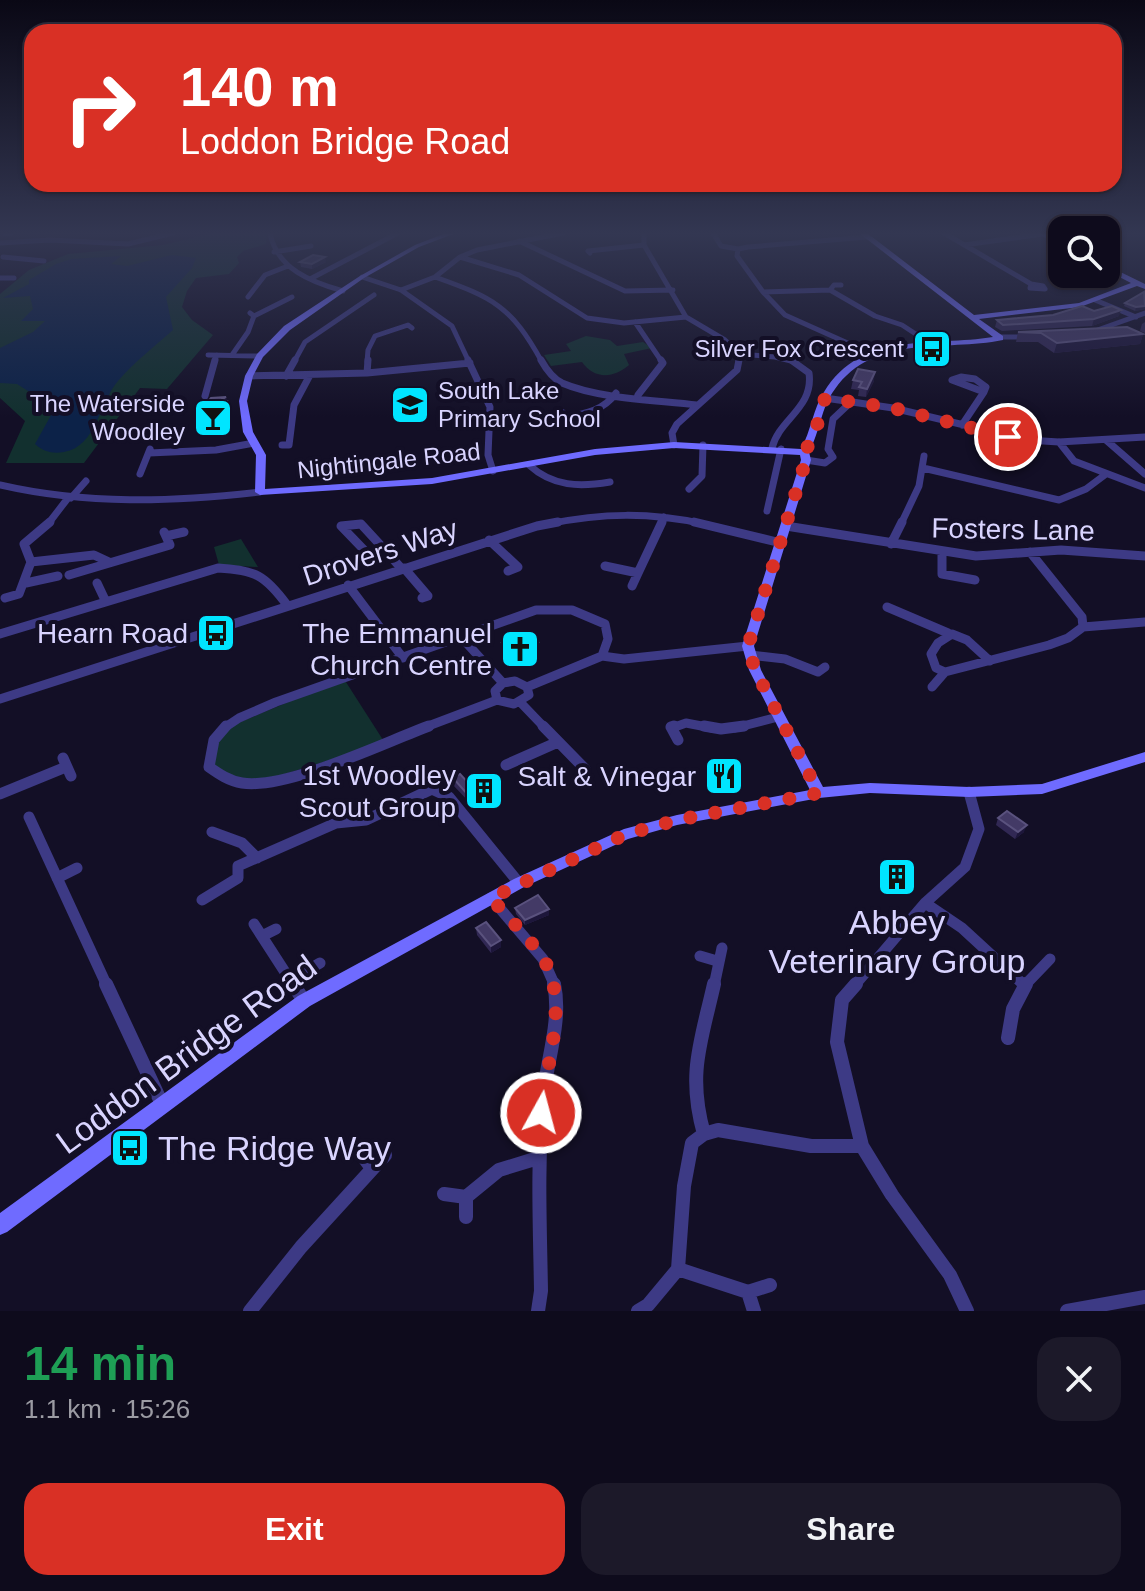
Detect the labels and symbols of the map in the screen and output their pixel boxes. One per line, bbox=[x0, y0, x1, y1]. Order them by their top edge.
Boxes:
bus stop icon: Silver Fox Crescent bbox=[911, 328, 953, 370]
place label: Silver Fox Crescent bbox=[695, 335, 904, 362]
place label: South Lake Primary School bbox=[438, 377, 601, 432]
school or university icon: South Lake Primary School bbox=[389, 384, 431, 426]
place label: The Waterside Woodley bbox=[30, 390, 185, 445]
bar icon: The Waterside Woodley bbox=[192, 397, 234, 439]
pin bbox=[974, 403, 1042, 471]
street label: Nightingale Road bbox=[296, 437, 482, 484]
street label: Drovers Way bbox=[299, 513, 461, 592]
street label: Fosters Lane bbox=[931, 513, 1095, 546]
bus stop icon: Hearn Road bbox=[195, 612, 237, 654]
place label: Hearn Road bbox=[37, 618, 188, 649]
place label: The Emmanuel Church Centre bbox=[302, 618, 492, 681]
church icon: The Emmanuel Church Centre bbox=[499, 628, 541, 670]
restaurant icon: Salt & Vinegar bbox=[703, 755, 745, 797]
place label: 1st Woodley Scout Group bbox=[299, 760, 456, 823]
place label: Salt & Vinegar bbox=[518, 761, 696, 792]
building icon: 1st Woodley Scout Group bbox=[463, 770, 505, 812]
building icon: Abbey Veterinary Group bbox=[876, 856, 918, 898]
place label: Abbey Veterinary Group bbox=[768, 903, 1026, 980]
street label: Loddon Bridge Road bbox=[49, 947, 323, 1161]
position arrow bbox=[499, 1071, 583, 1155]
bus stop icon: The Ridge Way bbox=[109, 1127, 151, 1169]
place label: The Ridge Way bbox=[158, 1129, 391, 1167]

